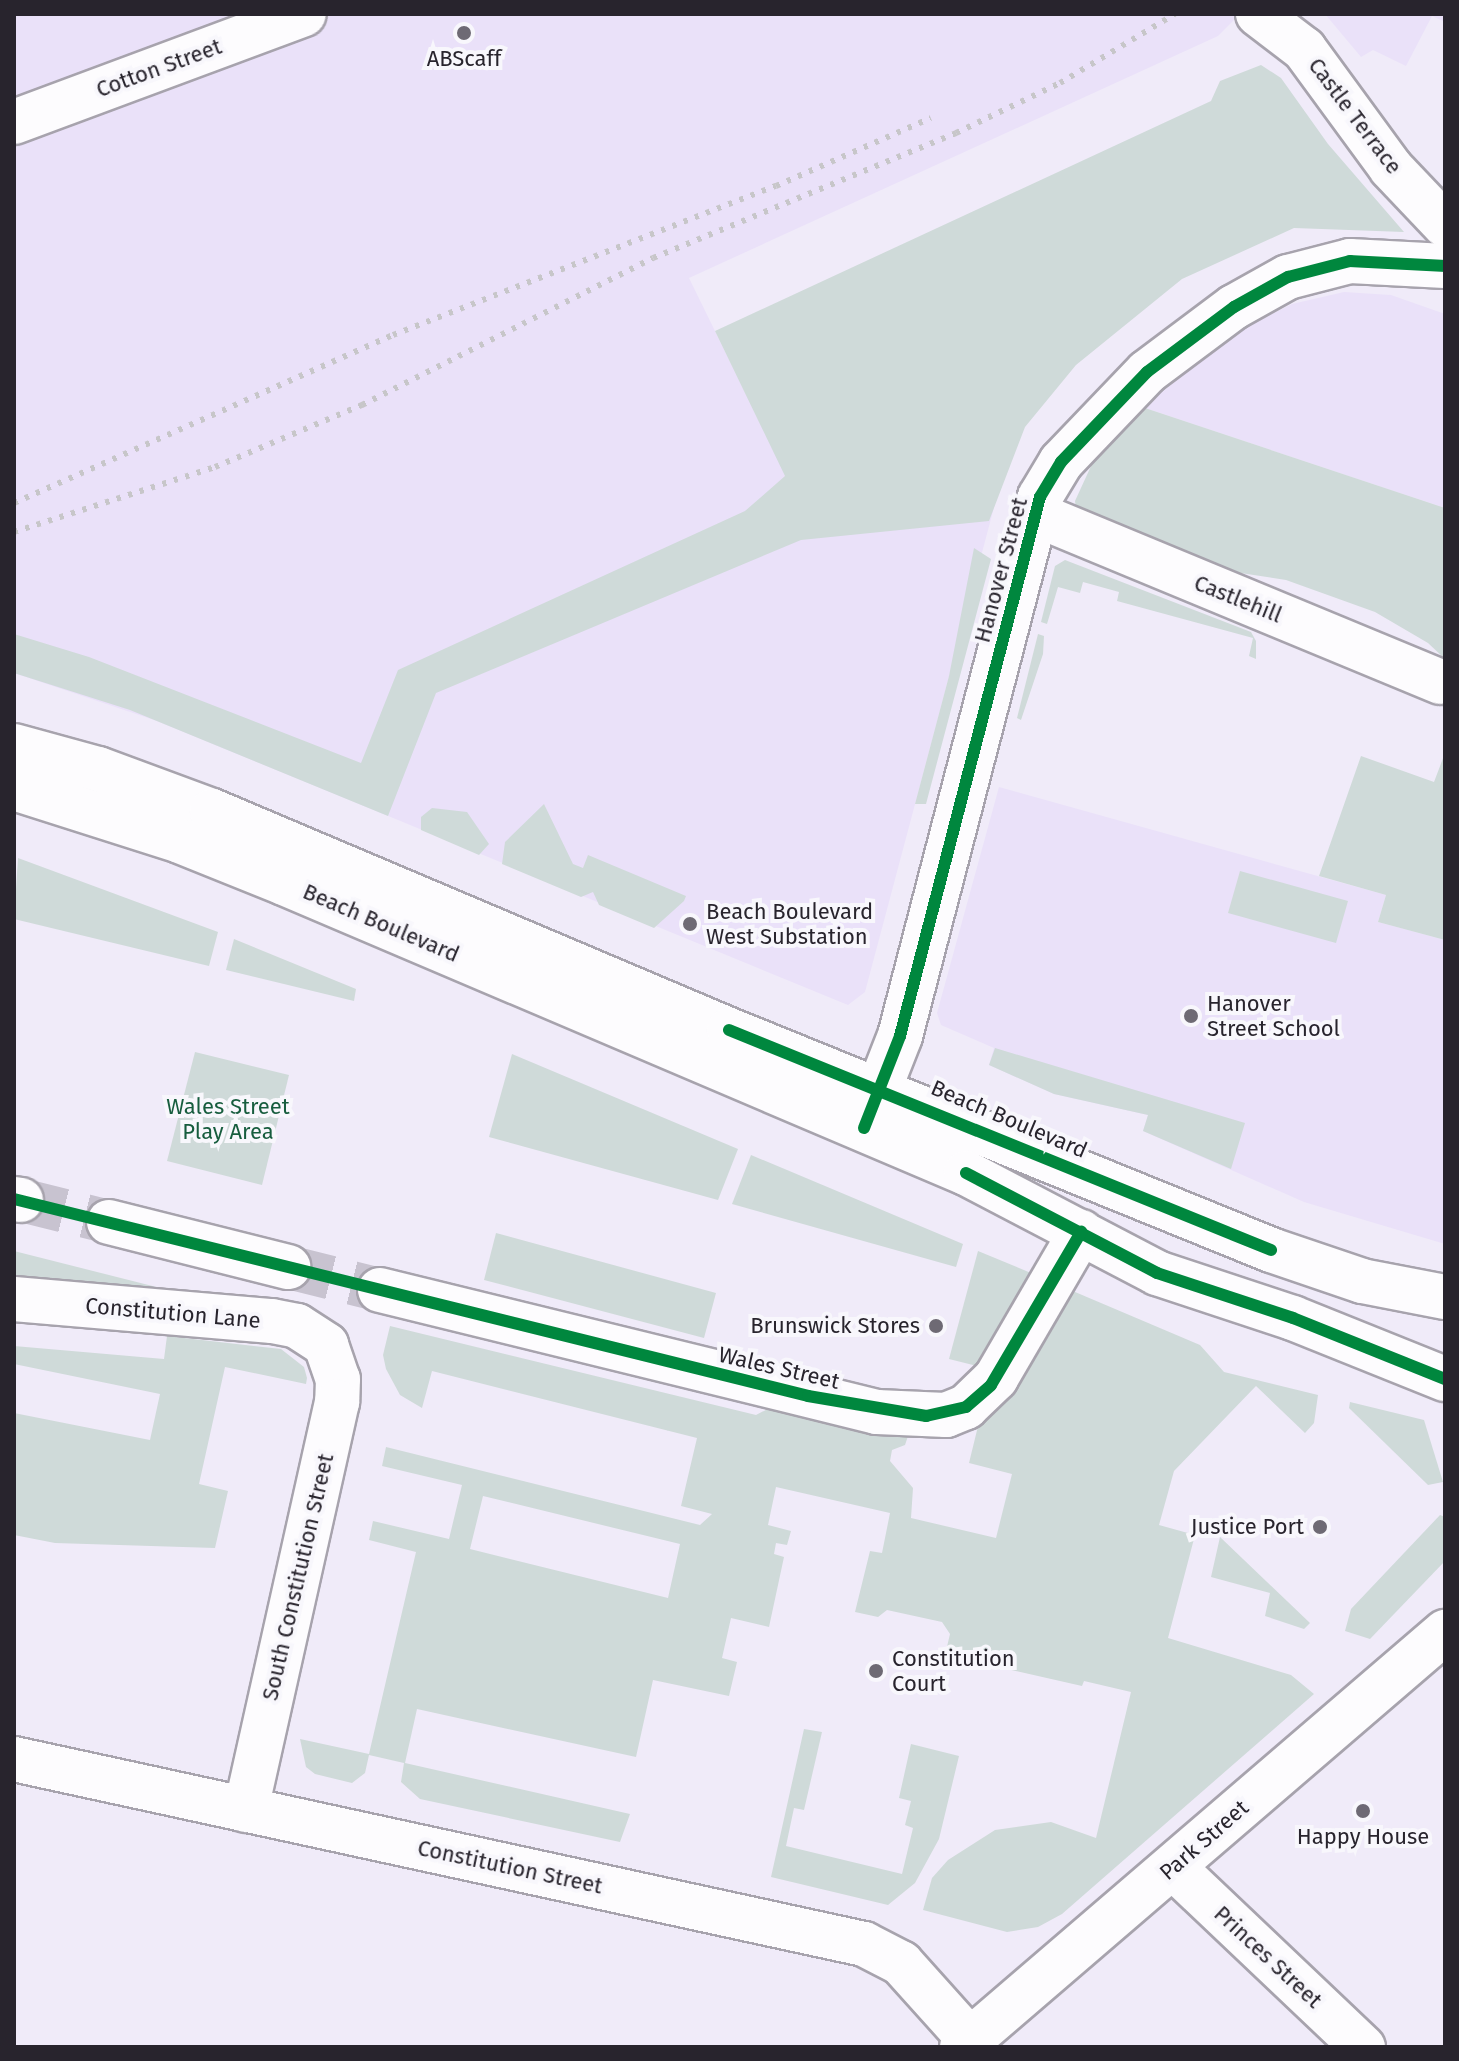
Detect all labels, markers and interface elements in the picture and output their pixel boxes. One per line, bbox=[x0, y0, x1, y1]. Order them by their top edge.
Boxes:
marker: ABScaff bbox=[455, 24, 473, 42]
street label: Cotton Street bbox=[93, 33, 225, 103]
place label: ABScaff bbox=[427, 46, 501, 72]
street label: Castle Terrace bbox=[1303, 53, 1407, 179]
street label: Hanover Street bbox=[969, 494, 1033, 646]
street label: Castlehill bbox=[1190, 569, 1286, 629]
street label: Beach Boulevard bbox=[299, 878, 463, 968]
place label: Beach Boulevard West Substation bbox=[706, 898, 873, 950]
marker: Beach Boulevard West Substation bbox=[681, 915, 699, 933]
place label: Hanover Street School bbox=[1207, 990, 1340, 1042]
marker: Hanover Street School bbox=[1182, 1007, 1200, 1025]
street label: Beach Boulevard bbox=[927, 1074, 1091, 1164]
park label: Wales Street Play Area bbox=[166, 1093, 290, 1144]
street label: Constitution Lane bbox=[84, 1292, 262, 1334]
place label: Brunswick Stores bbox=[750, 1313, 920, 1339]
marker: Brunswick Stores bbox=[927, 1317, 945, 1335]
street label: Wales Street bbox=[716, 1341, 842, 1395]
street label: South Constitution Street bbox=[257, 1451, 339, 1703]
place label: Justice Port bbox=[1191, 1514, 1304, 1540]
marker: Justice Port bbox=[1311, 1518, 1329, 1536]
place label: Constitution Court bbox=[892, 1645, 1015, 1696]
marker: Constitution Court bbox=[867, 1662, 885, 1680]
street label: Park Street bbox=[1154, 1794, 1254, 1886]
marker: Happy House bbox=[1354, 1802, 1372, 1820]
place label: Happy House bbox=[1297, 1824, 1429, 1850]
street label: Constitution Street bbox=[415, 1835, 605, 1899]
street label: Princes Street bbox=[1209, 1900, 1327, 2014]

